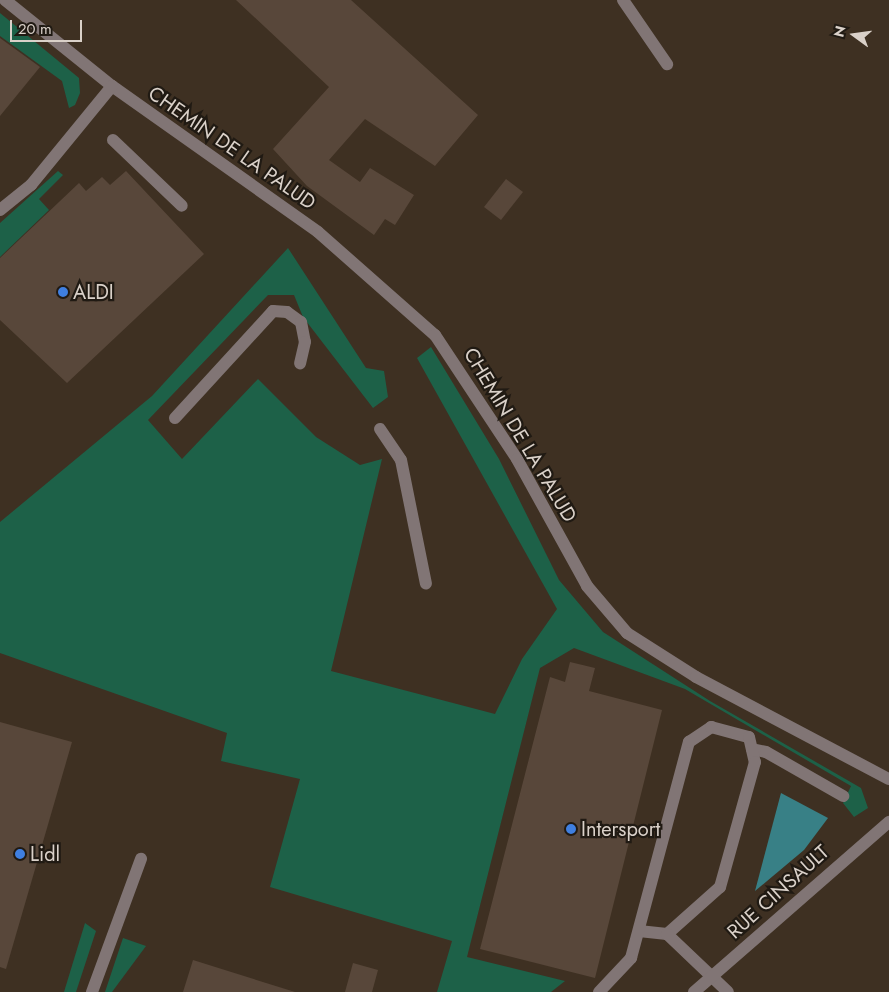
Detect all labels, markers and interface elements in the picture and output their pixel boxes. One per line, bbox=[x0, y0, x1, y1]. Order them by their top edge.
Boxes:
scale bar bbox=[12, 10, 85, 42]
north arrow bbox=[829, 10, 879, 60]
text: 20 m bbox=[18, 18, 52, 40]
text: N bbox=[828, 24, 850, 39]
street label: CHEMIN DE LA PALUD bbox=[144, 81, 320, 215]
place label: ALDI bbox=[73, 280, 114, 304]
marker: ALDI bbox=[57, 286, 69, 298]
street label: CHEMIN DE LA PALUD bbox=[458, 344, 582, 526]
place label: Intersport bbox=[581, 817, 660, 841]
marker: Intersport bbox=[565, 823, 577, 835]
street label: RUE CINSAULT bbox=[722, 840, 834, 944]
place label: Lidl bbox=[30, 842, 60, 866]
marker: Lidl bbox=[14, 848, 26, 860]

